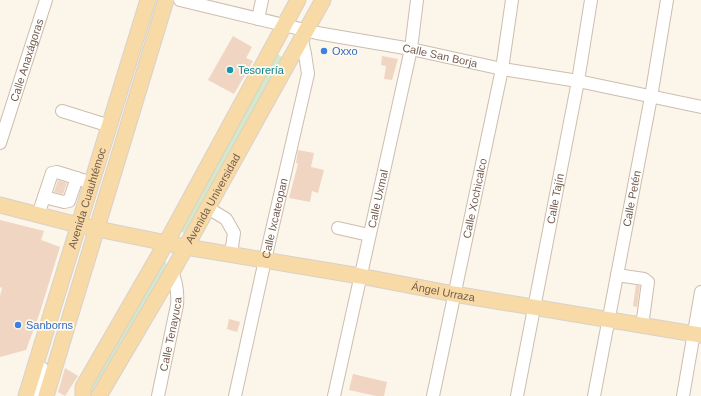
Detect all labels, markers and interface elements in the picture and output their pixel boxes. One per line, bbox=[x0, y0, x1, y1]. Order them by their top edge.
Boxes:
street label: Calle Anaxágoras bbox=[8, 17, 46, 103]
street label: Calle San Borja bbox=[402, 42, 480, 70]
place label: Oxxo bbox=[332, 45, 358, 57]
marker: Oxxo bbox=[319, 46, 329, 56]
place label: Tesorería bbox=[238, 64, 285, 76]
marker: Tesorería bbox=[225, 65, 235, 75]
street label: Avenida Cuauhtémoc bbox=[66, 146, 108, 250]
street label: Avenida Universidad bbox=[183, 151, 243, 245]
street label: Calle Xochicalco bbox=[460, 157, 489, 239]
street label: Calle Uxmal bbox=[365, 169, 390, 229]
street label: Calle Petén bbox=[620, 169, 643, 228]
street label: Calle Tajín bbox=[544, 172, 566, 225]
street label: Calle Ixcateopan bbox=[260, 177, 290, 260]
street label: Ángel Urraza bbox=[411, 280, 477, 304]
street label: Calle Tenayuca bbox=[157, 296, 183, 372]
place label: Sanborns bbox=[26, 319, 74, 331]
marker: Sanborns bbox=[13, 320, 23, 330]

